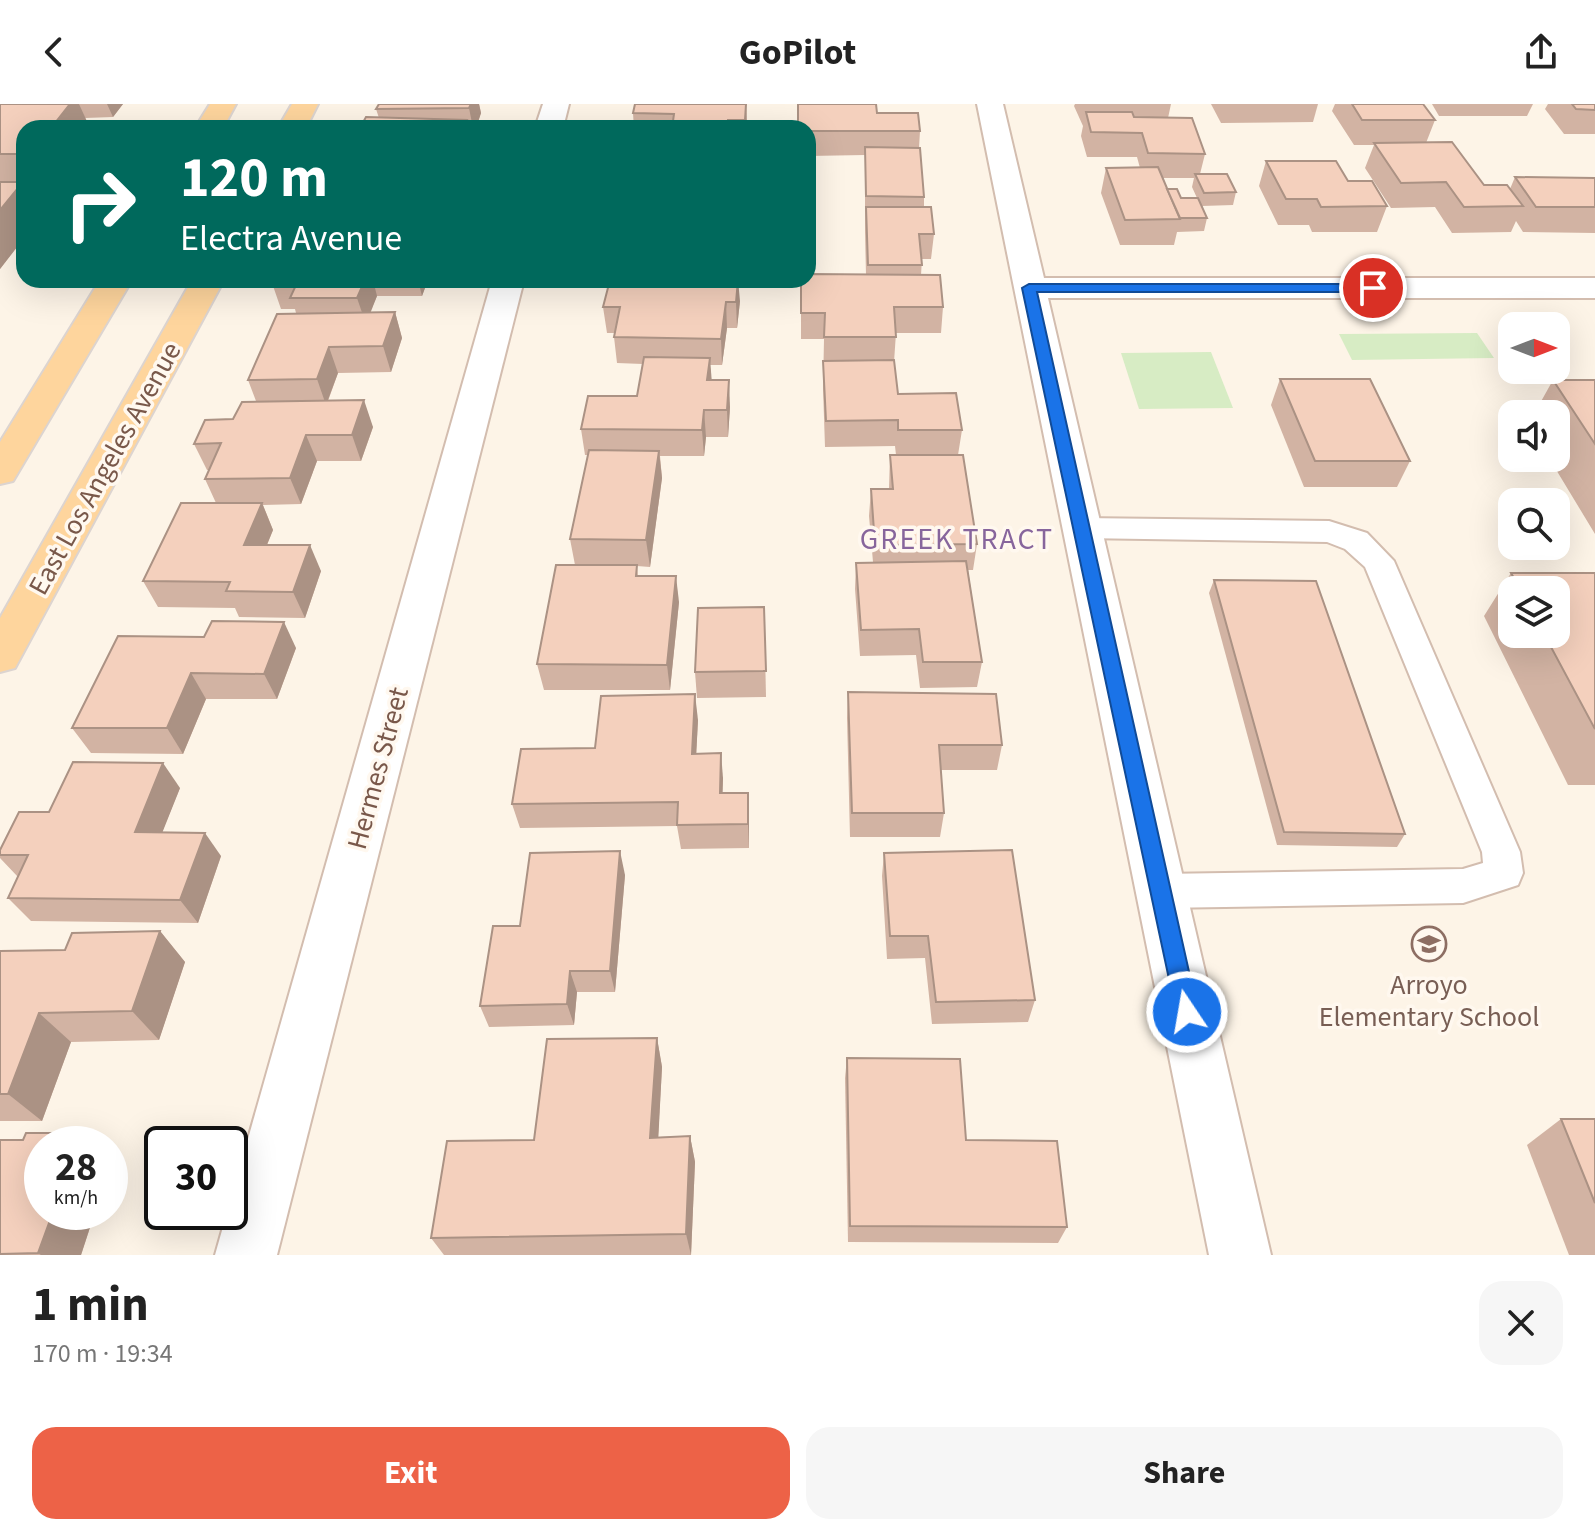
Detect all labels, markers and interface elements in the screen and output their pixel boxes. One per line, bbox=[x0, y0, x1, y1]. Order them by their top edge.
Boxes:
text: GoPilot bbox=[739, 27, 856, 78]
icon: back bbox=[32, 30, 76, 74]
icon: share bbox=[1519, 30, 1563, 74]
text: 120 m bbox=[180, 139, 328, 218]
icon: right bbox=[48, 152, 152, 256]
text: Electra Avenue bbox=[180, 213, 402, 264]
pin bbox=[1339, 254, 1407, 322]
icon: arrive bbox=[1351, 266, 1395, 310]
north arrow bbox=[1498, 312, 1570, 384]
map controls bbox=[1498, 312, 1570, 648]
street label: East Los Angeles Avenue bbox=[19, 335, 191, 602]
button: sound bbox=[1498, 400, 1570, 472]
button: search bbox=[1498, 488, 1570, 560]
district label: GREEK TRACT bbox=[860, 518, 1054, 561]
button: layers bbox=[1498, 576, 1570, 648]
street label: Hermes Street bbox=[337, 682, 419, 854]
school or university icon: Arroyo Elementary School bbox=[1410, 925, 1448, 963]
place label: Arroyo Elementary School bbox=[1319, 965, 1539, 1037]
position arrow bbox=[1145, 970, 1229, 1054]
speed limit sign: 30 bbox=[144, 1126, 248, 1230]
text: 28 bbox=[55, 1139, 97, 1196]
text: km/h bbox=[54, 1184, 98, 1212]
text: 1 min bbox=[32, 1271, 149, 1339]
button: close bbox=[1479, 1281, 1563, 1365]
text: 170 m · 19:34 bbox=[32, 1335, 173, 1372]
button: Exit bbox=[32, 1427, 790, 1519]
button: Share bbox=[806, 1427, 1563, 1519]

